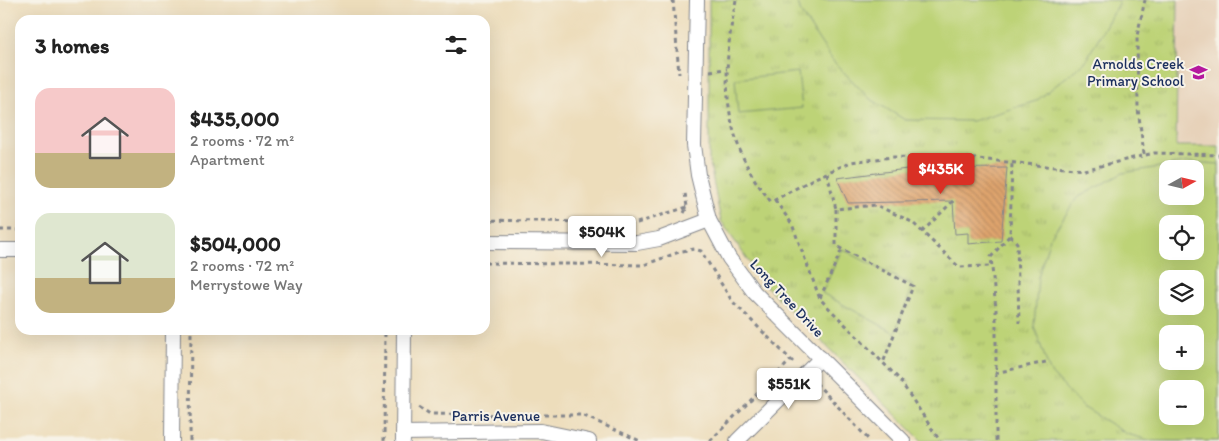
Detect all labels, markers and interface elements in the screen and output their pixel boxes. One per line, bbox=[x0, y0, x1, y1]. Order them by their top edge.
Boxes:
icon: filters bbox=[442, 31, 470, 59]
text: 3 homes bbox=[35, 33, 110, 58]
place label: Arnolds Creek Primary School bbox=[1087, 55, 1185, 90]
school or university icon: Arnolds Creek Primary School bbox=[1188, 63, 1208, 83]
text: $435,000 bbox=[190, 106, 280, 131]
icon: home bbox=[75, 108, 135, 168]
text: 2 rooms · 72 m² bbox=[190, 131, 294, 150]
text: Apartment bbox=[190, 150, 265, 169]
pin: $435K bbox=[906, 152, 976, 195]
text: $435K bbox=[918, 159, 964, 178]
north arrow bbox=[1159, 160, 1204, 205]
map controls bbox=[1159, 160, 1204, 425]
button: locate bbox=[1159, 215, 1204, 260]
pin: $504K bbox=[567, 216, 637, 258]
text: $504K bbox=[579, 222, 625, 241]
text: $504,000 bbox=[190, 231, 281, 256]
icon: home bbox=[75, 233, 135, 293]
street label: Long Tree Drive bbox=[746, 255, 828, 341]
text: 2 rooms · 72 m² bbox=[190, 256, 294, 275]
button: layers bbox=[1159, 270, 1204, 315]
text: Merrystowe Way bbox=[190, 275, 302, 294]
button: + bbox=[1159, 325, 1204, 370]
pin: $551K bbox=[754, 368, 824, 410]
text: $551K bbox=[768, 374, 810, 393]
button: − bbox=[1159, 380, 1204, 425]
street label: Parris Avenue bbox=[452, 407, 540, 425]

